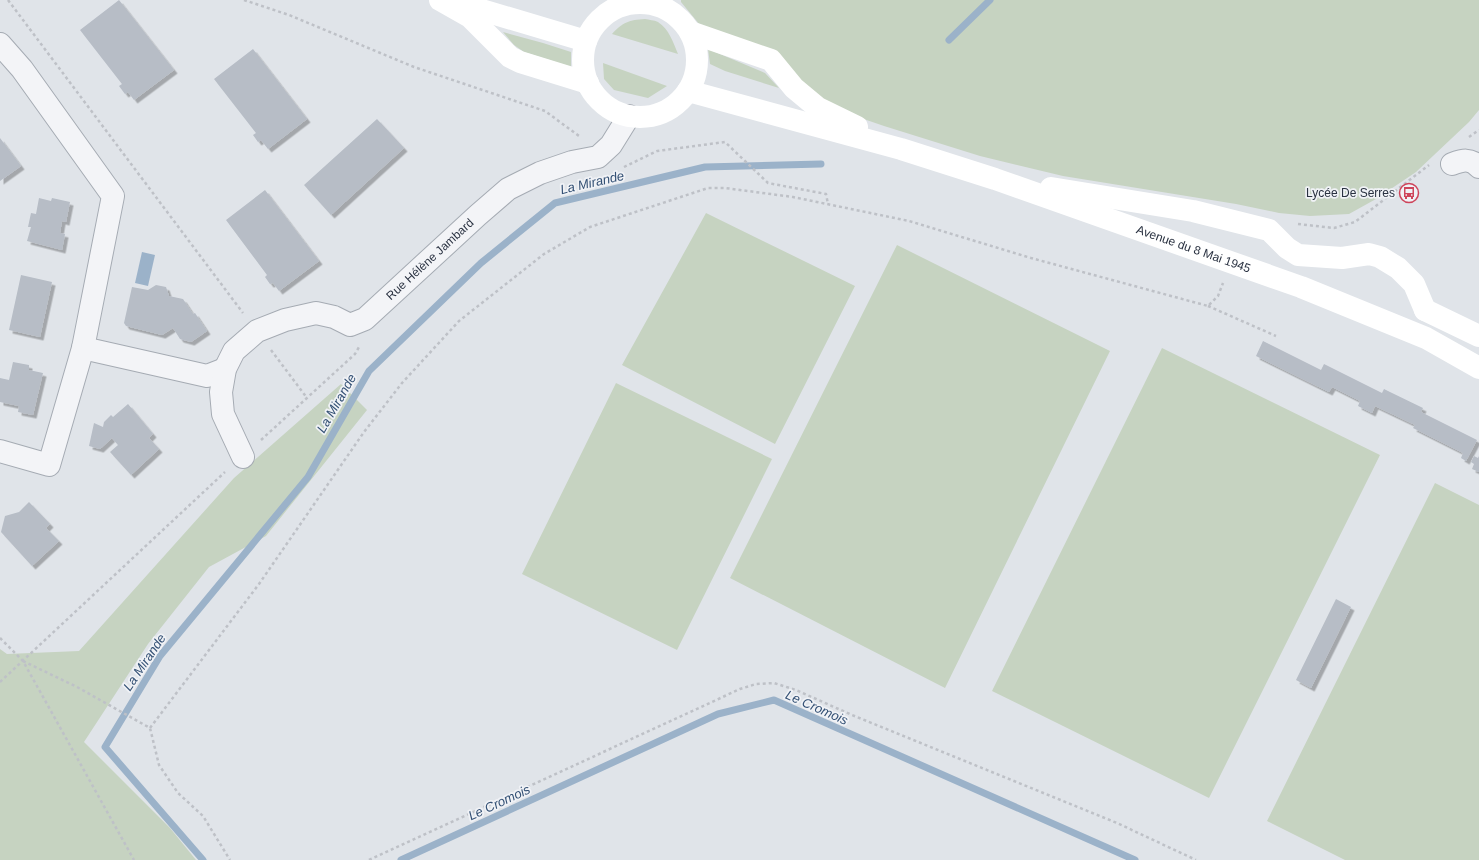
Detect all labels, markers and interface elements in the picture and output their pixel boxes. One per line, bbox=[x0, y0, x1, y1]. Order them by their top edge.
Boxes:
water label: La Mirande bbox=[559, 168, 625, 197]
bus stop icon: Lycée De Serres bbox=[1398, 182, 1420, 204]
place label: Lycée De Serres bbox=[1306, 186, 1395, 200]
street label: Rue Hélène Jambard bbox=[383, 216, 476, 303]
street label: Avenue du 8 Mai 1945 bbox=[1135, 222, 1253, 276]
water label: La Mirande bbox=[314, 371, 359, 435]
water label: La Mirande bbox=[120, 631, 169, 693]
water label: Le Cromois bbox=[783, 687, 851, 728]
water label: Le Cromois bbox=[466, 781, 533, 823]

